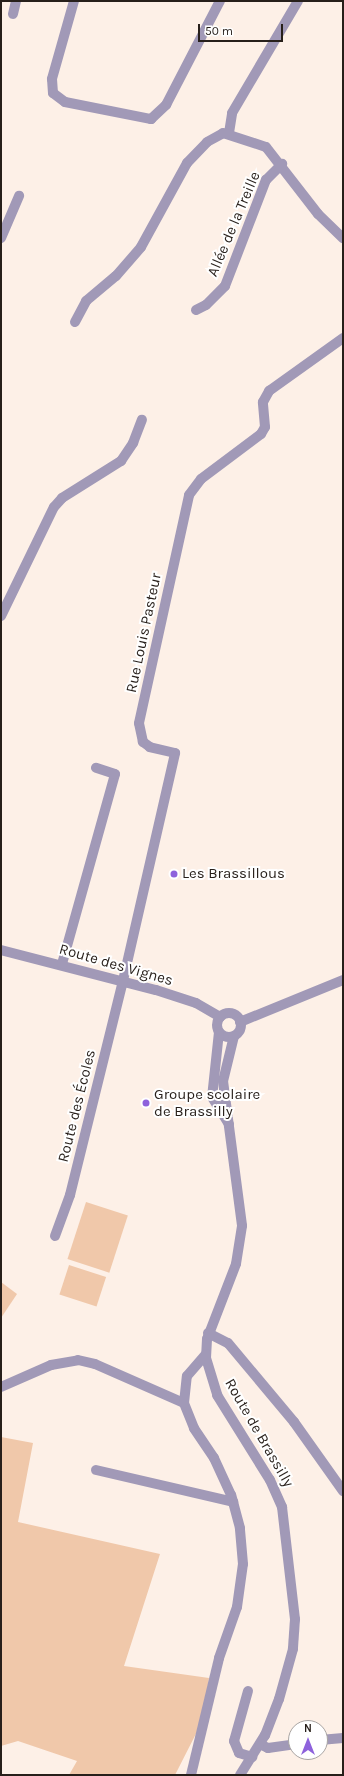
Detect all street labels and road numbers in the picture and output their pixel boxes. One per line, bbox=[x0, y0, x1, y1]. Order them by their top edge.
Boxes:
street label: Allée de la Treille bbox=[204, 169, 264, 279]
street label: Rue Louis Pasteur bbox=[123, 571, 165, 695]
street label: Route des Vignes bbox=[57, 940, 175, 990]
street label: Route des Écoles bbox=[54, 1048, 100, 1164]
street label: Route de Brassilly bbox=[221, 1376, 297, 1490]

